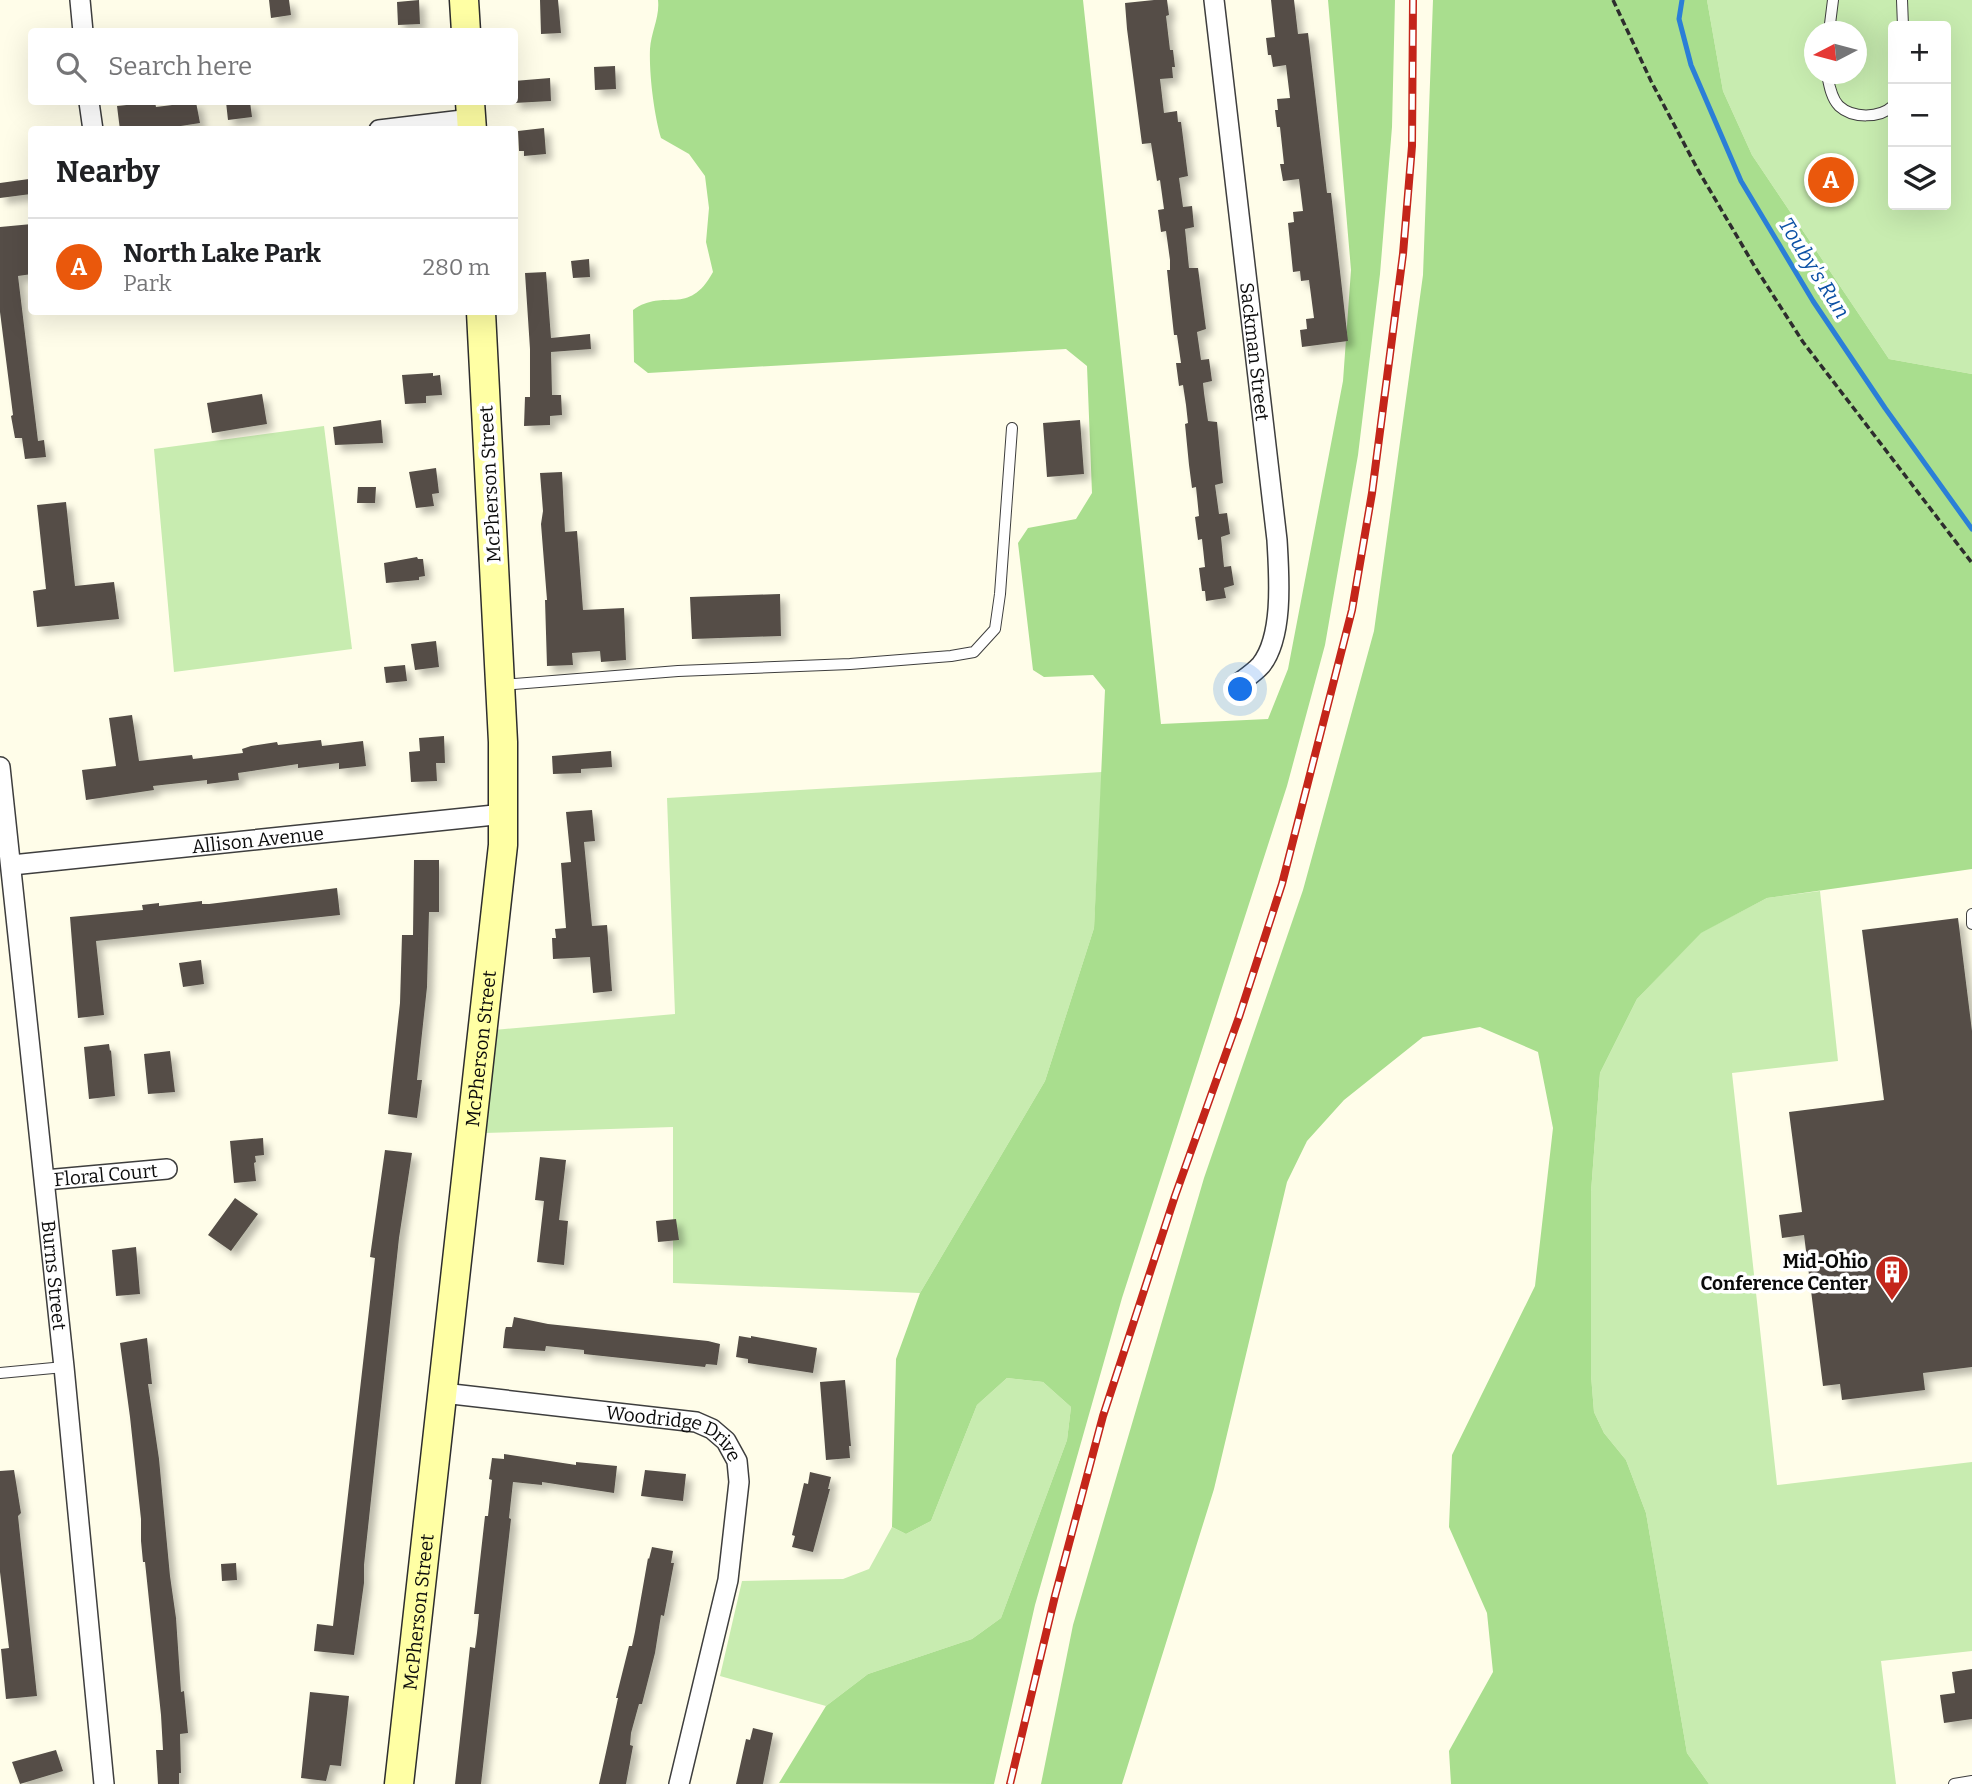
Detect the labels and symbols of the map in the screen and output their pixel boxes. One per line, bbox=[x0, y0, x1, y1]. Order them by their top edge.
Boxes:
north arrow bbox=[1804, 21, 1867, 84]
pin: A bbox=[1808, 154, 1854, 206]
water label: Touby's Run bbox=[1773, 213, 1855, 323]
street label: Sackman Street bbox=[1236, 281, 1275, 422]
street label: McPherson Street bbox=[474, 405, 506, 563]
your location bbox=[1223, 672, 1257, 706]
street label: Allison Avenue bbox=[191, 821, 325, 858]
street label: McPherson Street bbox=[460, 969, 501, 1128]
street label: Floral Court bbox=[53, 1158, 159, 1191]
street label: Burns Street bbox=[37, 1219, 72, 1331]
place label: Mid-Ohio Conference Center bbox=[1700, 1250, 1868, 1295]
building icon: Mid-Ohio Conference Center bbox=[1873, 1253, 1911, 1302]
street label: Woodridge Drive bbox=[605, 1400, 746, 1465]
street label: McPherson Street bbox=[398, 1532, 438, 1692]

